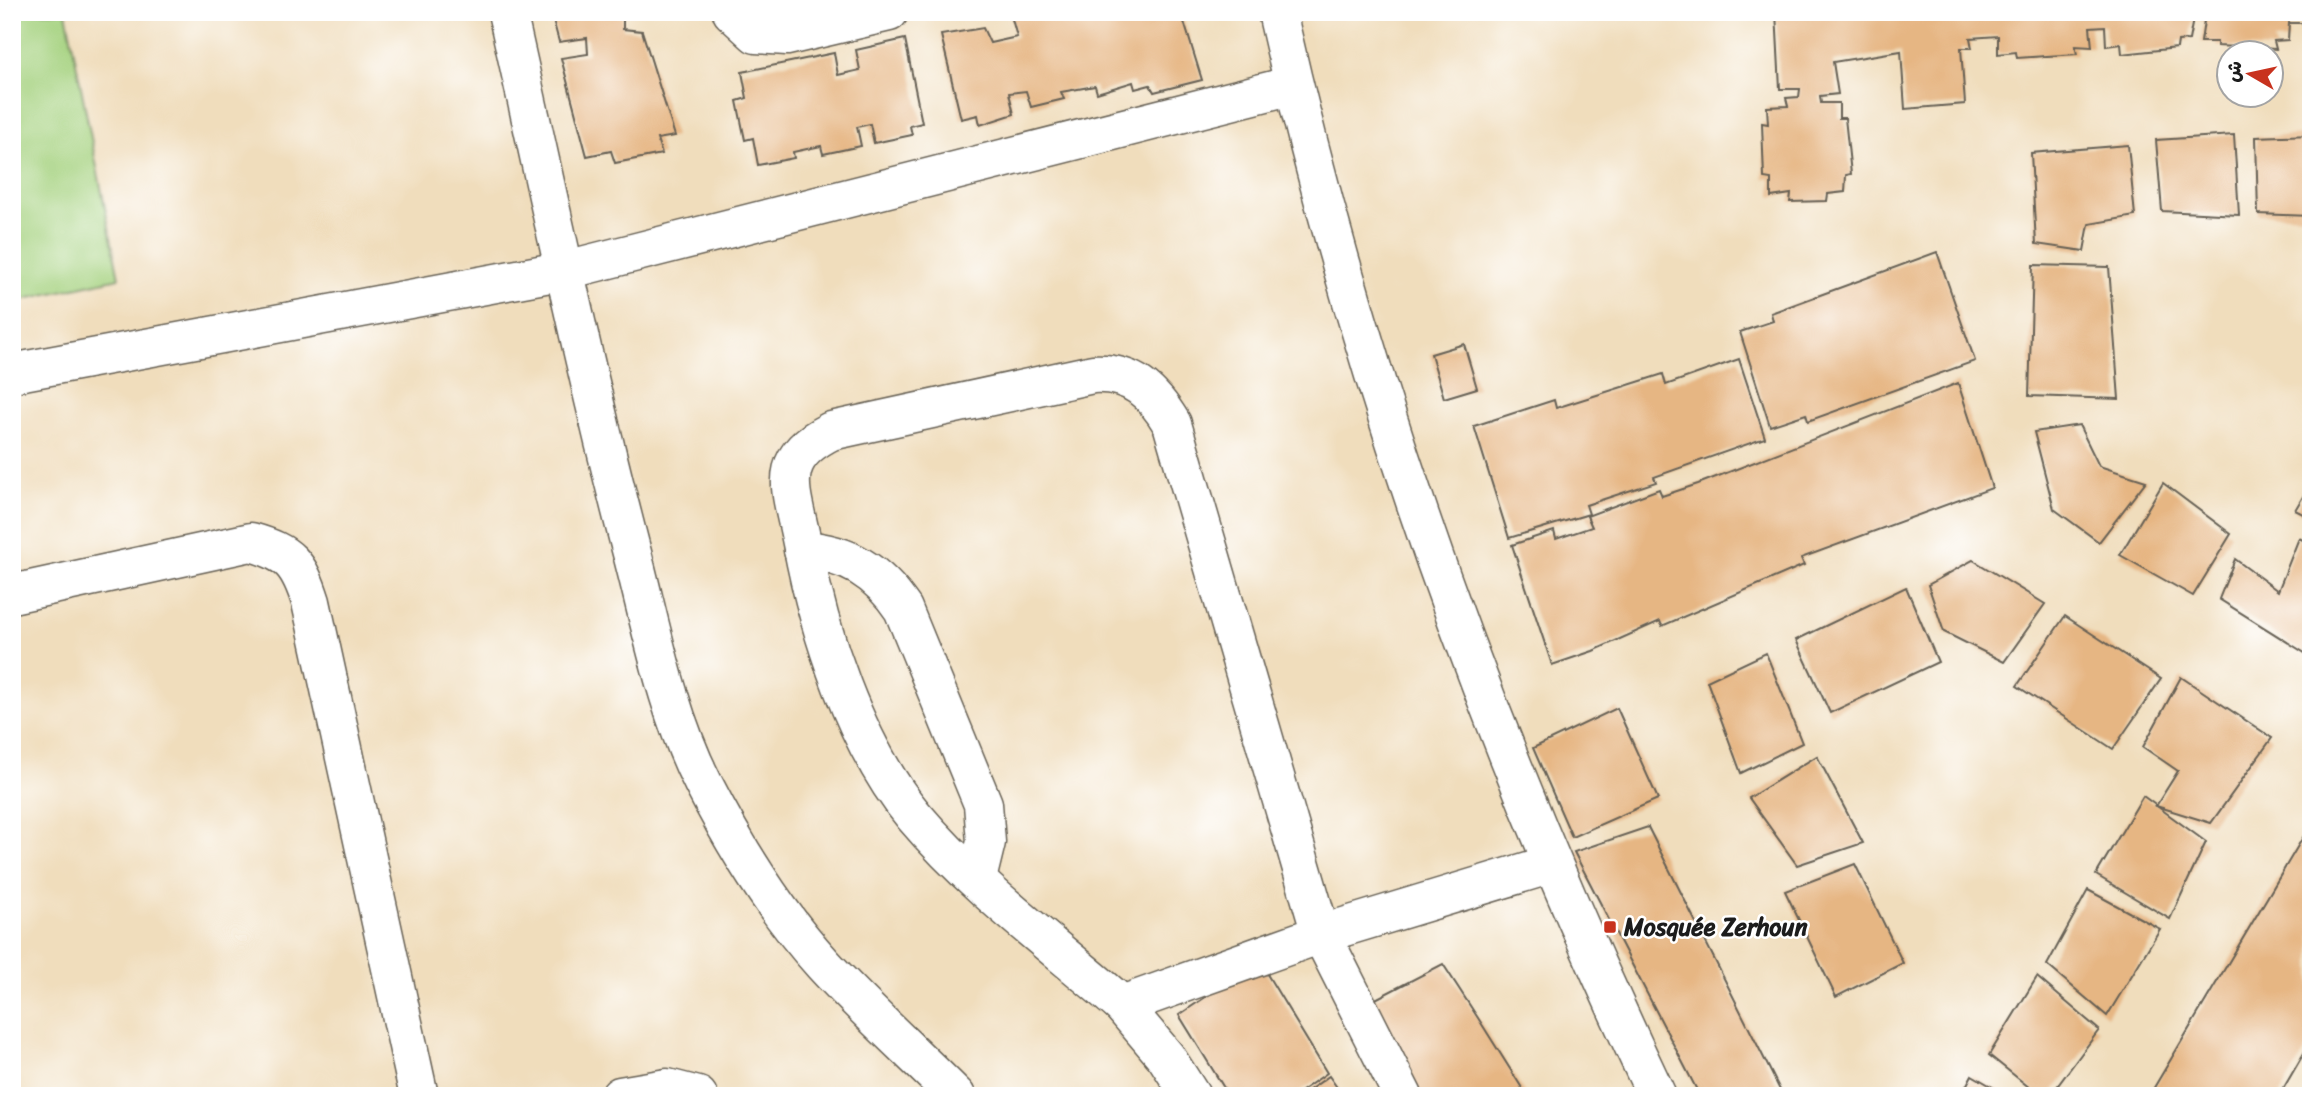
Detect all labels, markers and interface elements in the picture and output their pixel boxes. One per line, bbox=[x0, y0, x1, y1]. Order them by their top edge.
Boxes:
north arrow bbox=[2214, 38, 2284, 108]
text: ش bbox=[2216, 58, 2252, 84]
place label: Mosquée Zerhoun bbox=[1623, 906, 1807, 948]
marker: Mosquée Zerhoun bbox=[1602, 919, 1618, 935]

